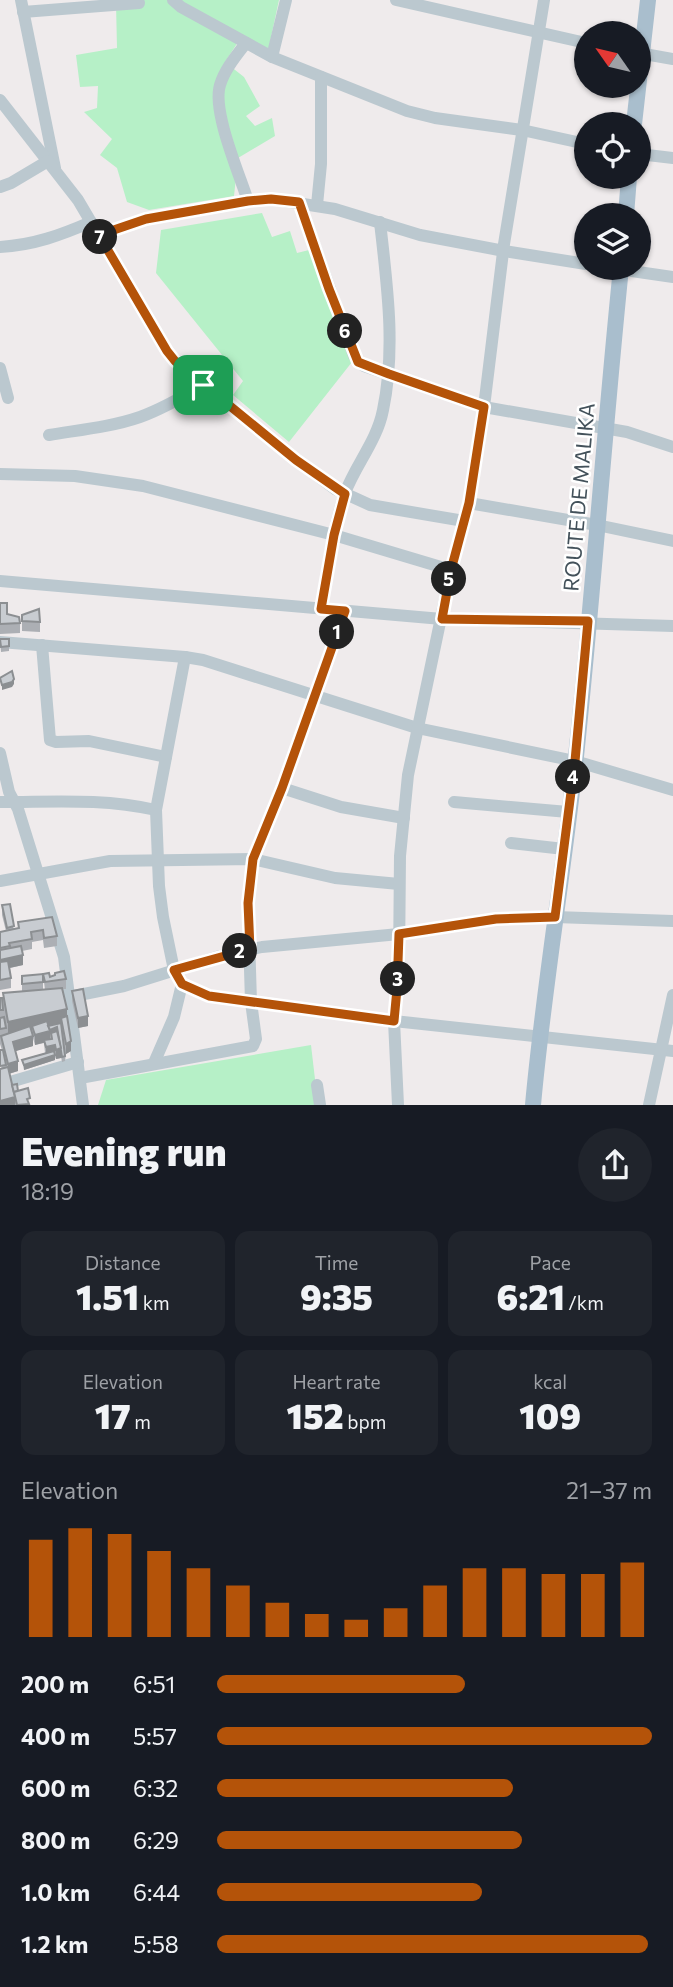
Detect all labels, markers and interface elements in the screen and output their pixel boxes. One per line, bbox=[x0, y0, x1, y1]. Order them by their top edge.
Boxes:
north arrow bbox=[574, 21, 651, 98]
map controls bbox=[574, 21, 651, 280]
button: locate bbox=[574, 112, 651, 189]
button: layers bbox=[574, 203, 651, 280]
pin: 7 bbox=[82, 219, 118, 254]
text: 7 bbox=[94, 225, 105, 248]
pin: 6 bbox=[328, 314, 362, 348]
text: 6 bbox=[339, 319, 350, 342]
pin bbox=[173, 355, 233, 415]
icon: arrive bbox=[184, 366, 222, 404]
street label: ROUTE DE MALIKA bbox=[557, 402, 599, 592]
pin: 5 bbox=[432, 562, 466, 596]
text: 5 bbox=[443, 567, 454, 590]
pin: 1 bbox=[320, 614, 354, 650]
text: 1 bbox=[332, 620, 341, 643]
pin: 4 bbox=[556, 760, 590, 794]
text: 4 bbox=[567, 765, 578, 788]
pin: 2 bbox=[222, 934, 258, 968]
text: 2 bbox=[234, 939, 245, 962]
pin: 3 bbox=[380, 962, 416, 996]
text: 3 bbox=[392, 967, 403, 990]
text: Evening run bbox=[21, 1127, 227, 1174]
button: share bbox=[578, 1128, 652, 1202]
text: 18:19 bbox=[21, 1177, 74, 1205]
text: Distance bbox=[85, 1251, 161, 1274]
text: Time bbox=[315, 1251, 358, 1274]
text: Pace bbox=[530, 1251, 571, 1274]
text: 1.51 bbox=[76, 1274, 139, 1317]
text: 9:35 bbox=[300, 1274, 373, 1317]
text: 6:21 bbox=[497, 1274, 565, 1317]
text: km bbox=[139, 1291, 170, 1314]
text: /km bbox=[565, 1291, 604, 1314]
text: Elevation bbox=[83, 1370, 163, 1393]
text: Heart rate bbox=[292, 1370, 381, 1393]
text: kcal bbox=[533, 1370, 567, 1393]
text: 17 bbox=[95, 1393, 131, 1436]
text: 152 bbox=[287, 1393, 344, 1436]
text: 109 bbox=[519, 1393, 581, 1436]
text: m bbox=[131, 1410, 151, 1433]
text: bpm bbox=[344, 1410, 386, 1433]
text: Elevation bbox=[21, 1476, 118, 1504]
text: 21–37 m bbox=[566, 1476, 652, 1504]
text: 200 m bbox=[21, 1670, 89, 1698]
text: 6:51 bbox=[133, 1670, 175, 1698]
text: 400 m bbox=[21, 1722, 90, 1750]
text: 5:57 bbox=[133, 1722, 177, 1750]
text: 600 m bbox=[21, 1774, 90, 1802]
text: 6:32 bbox=[133, 1774, 178, 1802]
text: 800 m bbox=[21, 1826, 90, 1854]
text: 6:29 bbox=[133, 1826, 179, 1854]
text: 1.0 km bbox=[21, 1878, 90, 1906]
text: 6:44 bbox=[133, 1878, 180, 1906]
text: 1.2 km bbox=[21, 1930, 88, 1958]
text: 5:58 bbox=[133, 1930, 179, 1958]

